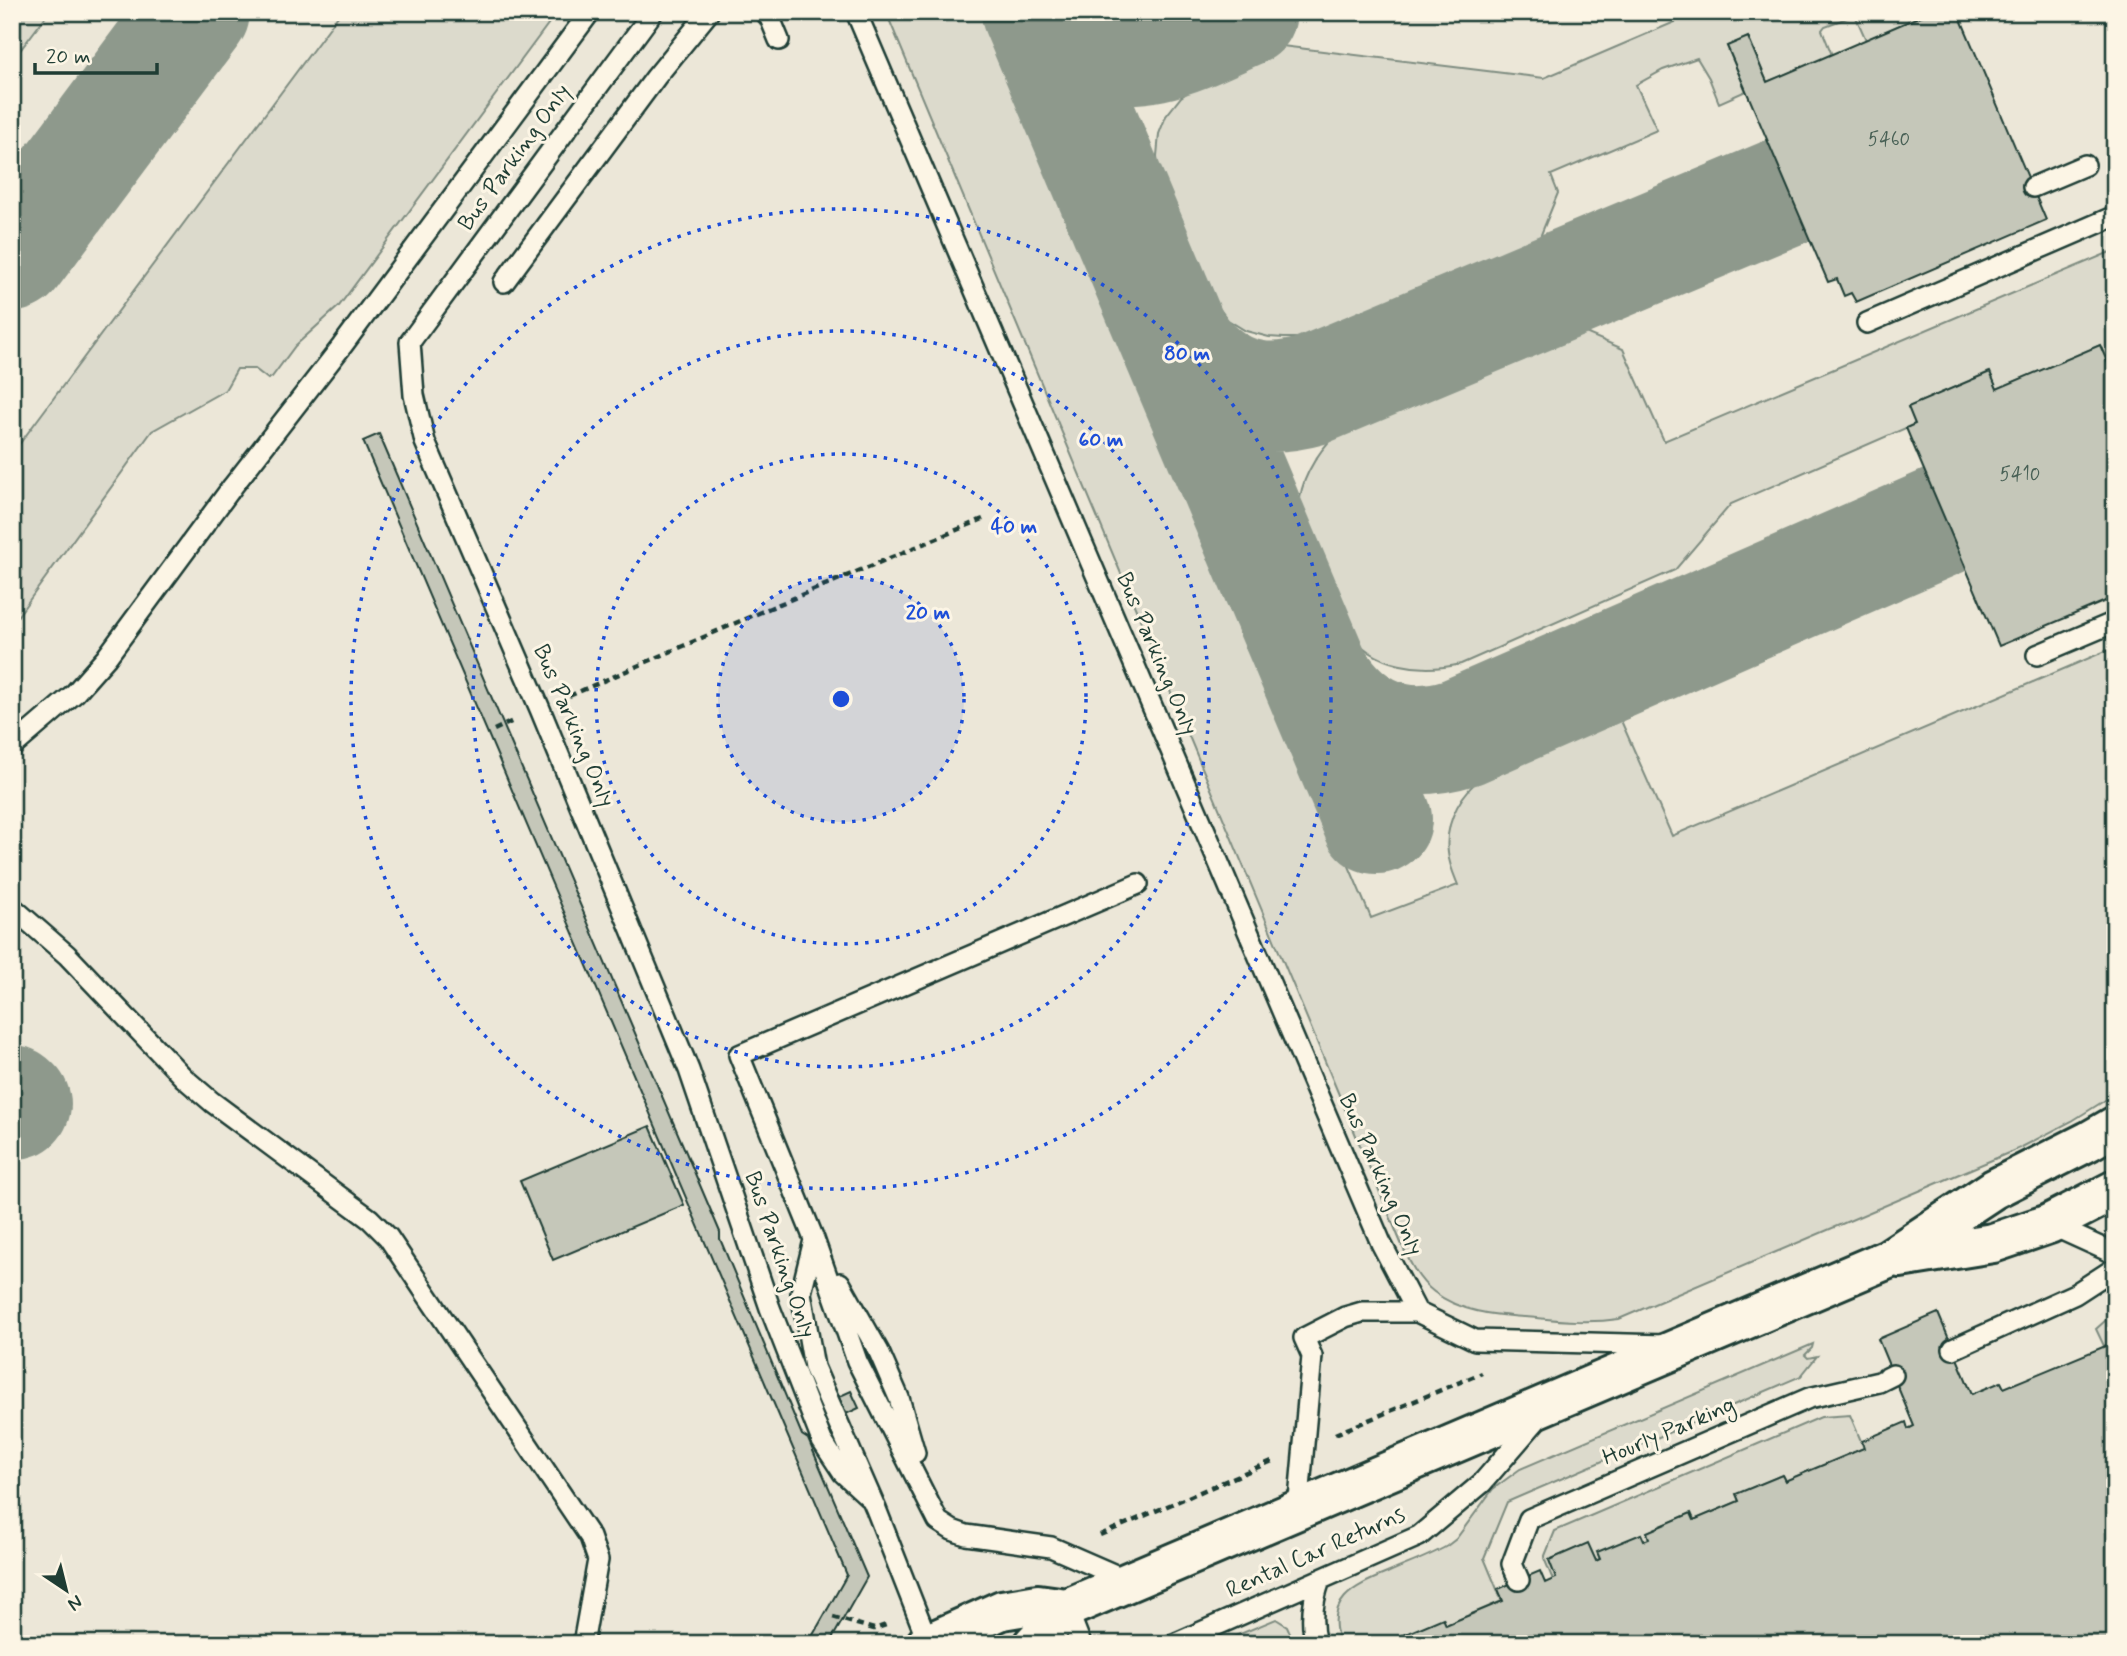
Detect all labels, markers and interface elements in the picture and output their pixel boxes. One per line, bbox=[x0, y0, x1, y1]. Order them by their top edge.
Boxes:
scale bar bbox=[35, 32, 158, 76]
text: 20 m bbox=[46, 43, 91, 71]
street label: Bus Parking Only bbox=[452, 79, 578, 237]
house number: 5460 bbox=[1868, 127, 1910, 152]
text: 80 m bbox=[1164, 340, 1210, 368]
text: 60 m bbox=[1078, 426, 1124, 454]
house number: 5410 bbox=[2000, 462, 2040, 487]
text: 40 m bbox=[991, 513, 1038, 541]
street label: Bus Parking Only bbox=[1108, 568, 1204, 740]
text: 20 m bbox=[906, 599, 951, 627]
street label: Bus Parking Only bbox=[525, 640, 621, 812]
centre of rings bbox=[829, 687, 853, 711]
street label: Bus Parking Only bbox=[1331, 1089, 1429, 1261]
street label: Bus Parking Only bbox=[736, 1168, 822, 1342]
street label: Hourly Parking bbox=[1598, 1391, 1741, 1475]
street label: Rental Car Returns bbox=[1222, 1500, 1410, 1606]
north arrow bbox=[32, 1554, 102, 1624]
text: N bbox=[63, 1589, 87, 1617]

